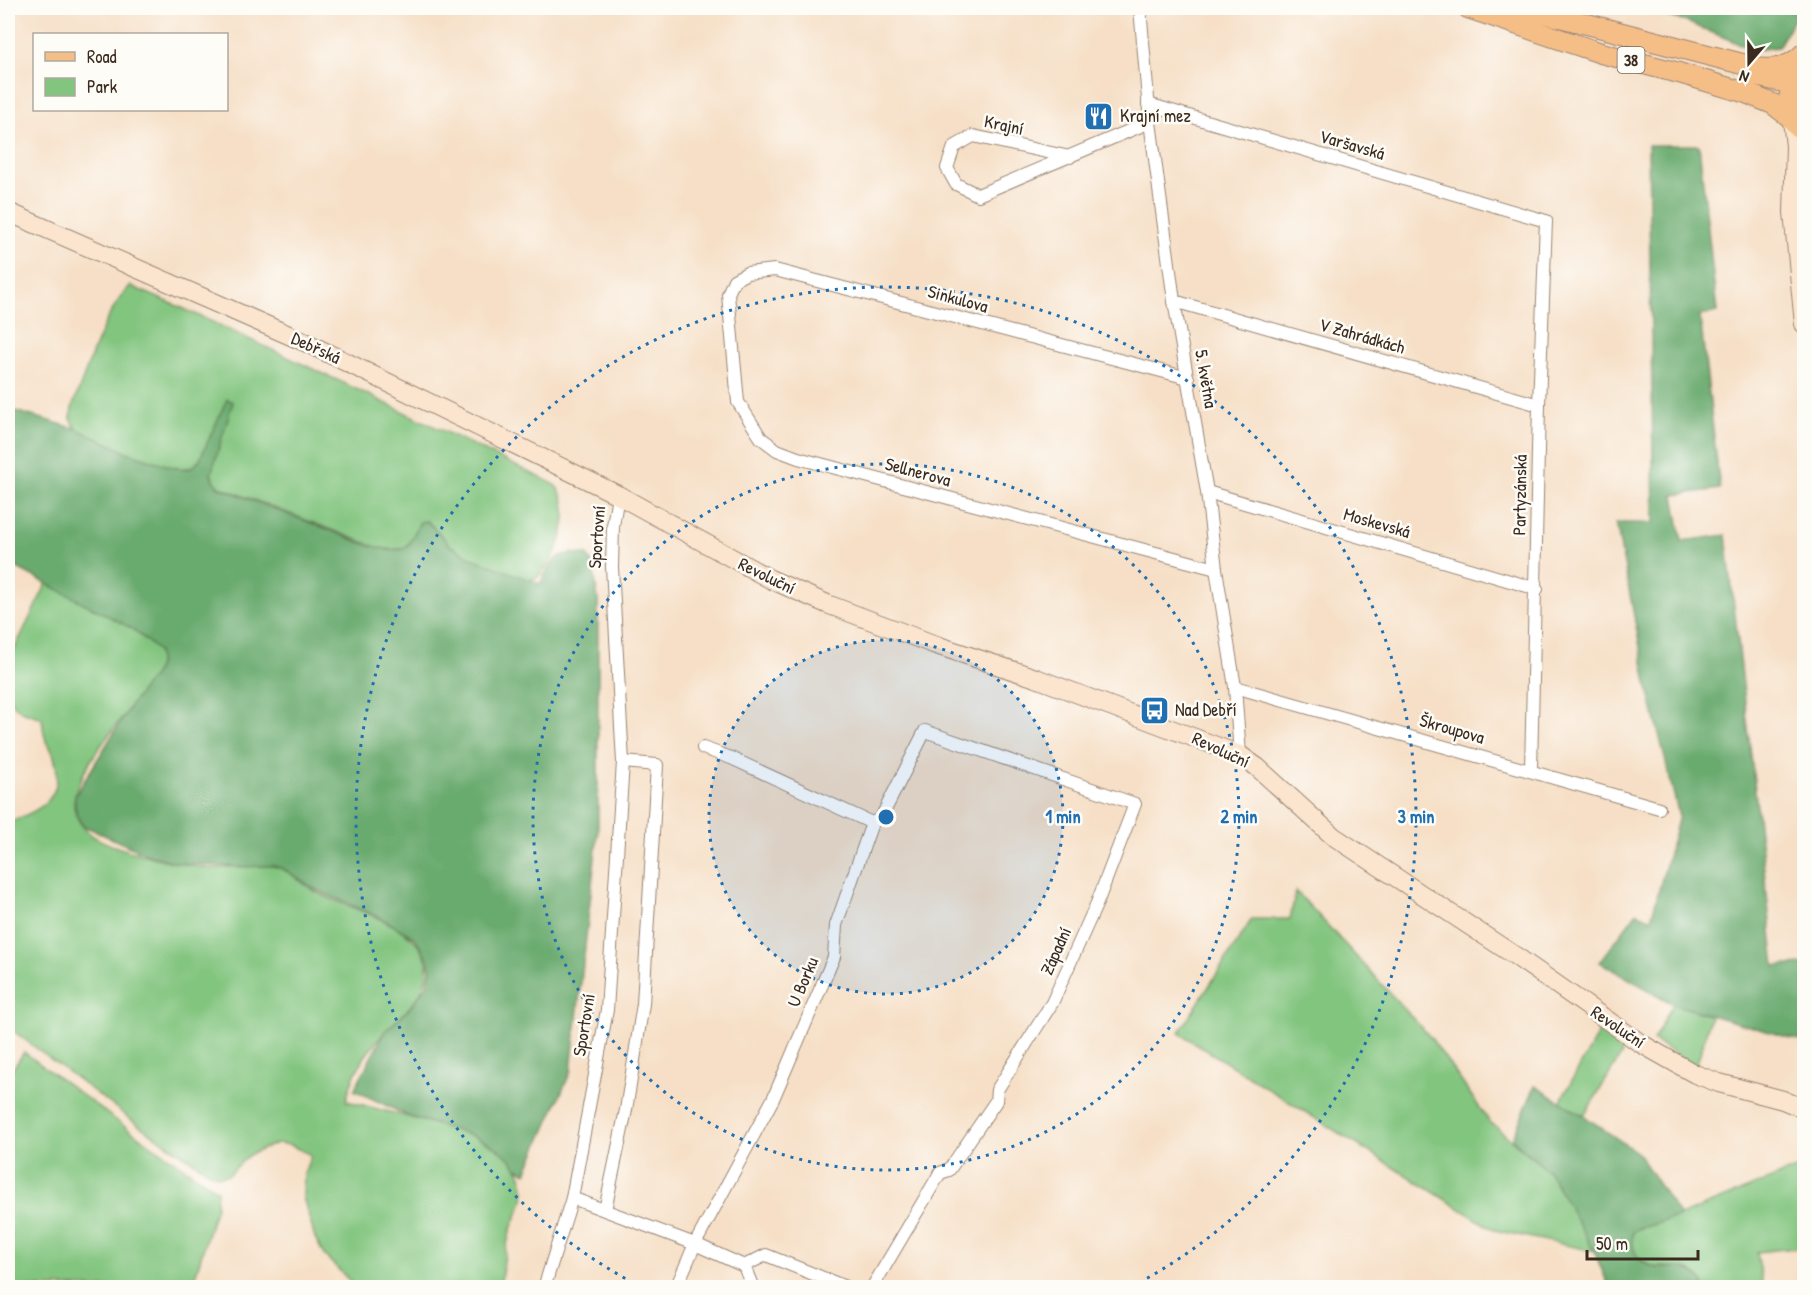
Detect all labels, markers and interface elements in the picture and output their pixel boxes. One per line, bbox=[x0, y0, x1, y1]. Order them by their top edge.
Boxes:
legend bbox=[33, 33, 228, 111]
north arrow bbox=[1719, 33, 1779, 93]
text: Road bbox=[87, 44, 117, 69]
road number: 38 bbox=[1618, 47, 1644, 73]
text: N bbox=[1736, 65, 1752, 89]
text: Park bbox=[87, 74, 118, 99]
restaurant icon: Krajní mez bbox=[1083, 100, 1115, 132]
place label: Krajní mez bbox=[1120, 103, 1191, 128]
street label: Krajní bbox=[982, 108, 1026, 141]
street label: Varšavská bbox=[1317, 123, 1388, 166]
street label: Sinkulova bbox=[925, 278, 991, 319]
street label: V Zahrádkách bbox=[1316, 311, 1408, 360]
street label: Debřská bbox=[288, 325, 345, 370]
street label: 5. května bbox=[1189, 348, 1224, 410]
street label: Sellnerova bbox=[883, 451, 954, 492]
street label: Partyzánská bbox=[1506, 454, 1533, 536]
street label: Moskevská bbox=[1341, 501, 1413, 544]
street label: Sportovní bbox=[582, 505, 611, 569]
street label: Revoluční bbox=[734, 551, 800, 600]
bus stop icon: Nad Debří bbox=[1138, 694, 1170, 726]
place label: Nad Debří bbox=[1175, 697, 1237, 722]
street label: Škroupova bbox=[1417, 707, 1487, 750]
street label: Revoluční bbox=[1188, 725, 1254, 774]
text: 1 min bbox=[1045, 804, 1081, 829]
text: 2 min bbox=[1221, 804, 1257, 829]
text: 3 min bbox=[1398, 804, 1434, 829]
centre of rings bbox=[876, 807, 896, 827]
street label: Západní bbox=[1034, 923, 1077, 979]
street label: U Borku bbox=[781, 953, 824, 1011]
street label: Sportovní bbox=[566, 992, 601, 1058]
street label: Revoluční bbox=[1586, 999, 1651, 1054]
scale bar bbox=[1587, 1223, 1698, 1261]
text: 50 m bbox=[1596, 1231, 1628, 1256]

